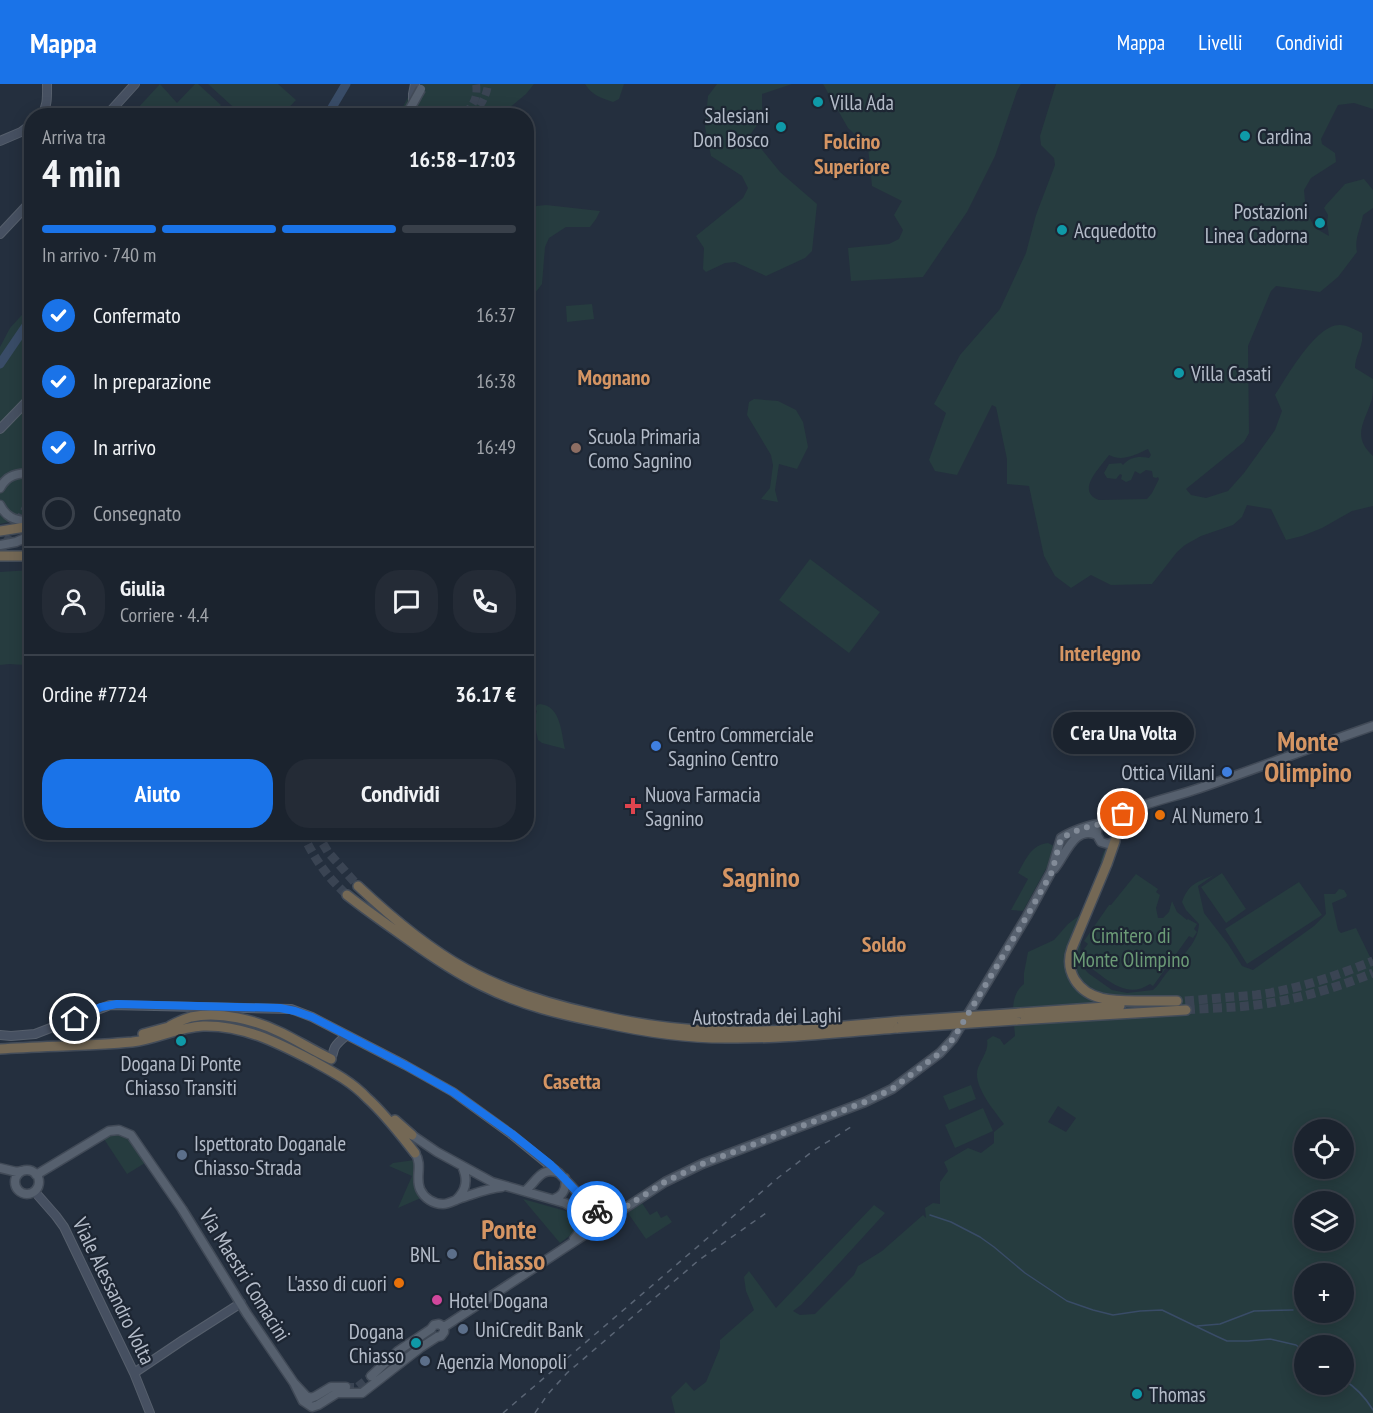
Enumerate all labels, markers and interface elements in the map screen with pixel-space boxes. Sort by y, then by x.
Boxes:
text: Mappa [30,24,97,61]
text: Mappa [1117,29,1165,56]
text: Livelli [1198,29,1243,56]
text: Condividi [1276,29,1343,56]
place label: Villa Ada [829,89,894,116]
marker: Villa Ada [811,95,825,109]
place label: Salesiani Don Bosco [693,102,769,153]
marker: Salesiani Don Bosco [774,120,788,134]
place label: Cardina [1257,123,1312,150]
text: Arriva tra [42,124,106,150]
district label: Folcino Superiore [814,127,890,180]
marker: Cardina [1238,129,1252,143]
text: 16:58–17:03 [409,145,516,173]
text: 4 min [42,147,121,198]
place label: Postazioni Linea Cadorna [1205,198,1308,249]
marker: Postazioni Linea Cadorna [1313,216,1327,230]
place label: Acquedotto [1074,217,1156,244]
marker: Acquedotto [1055,223,1069,237]
text: In arrivo · 740 m [42,242,156,268]
icon: check [42,299,75,332]
text: Confermato [93,301,181,329]
text: 16:37 [476,302,516,328]
place label: Villa Casati [1190,360,1272,387]
district label: Mognano [578,363,651,391]
icon: check [42,365,75,398]
marker: Villa Casati [1172,366,1186,380]
text: In preparazione [93,367,211,395]
text: 16:38 [476,368,516,394]
place label: Scuola Primaria Como Sagnino [588,423,700,474]
icon: check [42,431,75,464]
text: In arrivo [93,433,156,461]
text: 16:49 [476,434,516,460]
marker: Scuola Primaria Como Sagnino [569,441,583,455]
text: Consegnato [93,499,181,527]
button: person [42,570,105,633]
button: chat [375,570,438,633]
button: phone [453,570,516,633]
text: Giulia [120,574,165,602]
text: Corriere · 4.4 [120,602,209,628]
district label: Interlegno [1059,639,1141,667]
text: Ordine #7724 [42,680,147,708]
text: 36.17 € [455,680,516,708]
callout: C'era Una Volta [1052,712,1194,754]
text: C'era Una Volta [1070,720,1177,746]
place label: Centro Commerciale Sagnino Centro [668,721,814,772]
district label: Monte Olimpino [1264,724,1352,789]
marker: Centro Commerciale Sagnino Centro [649,739,663,753]
button: Aiuto [42,759,273,828]
button: Condividi [285,759,516,828]
place label: Ottica Villani [1121,759,1215,786]
marker: Ottica Villani [1220,765,1234,779]
place label: Nuova Farmacia Sagnino [645,781,761,832]
pin [1097,788,1148,839]
icon: bag [1106,797,1139,830]
marker: Nuova Farmacia Sagnino [626,799,640,813]
place label: Al Numero 1 [1172,802,1263,829]
marker: Al Numero 1 [1153,808,1167,822]
district label: Sagnino [722,860,800,894]
park label: Cimitero di Monte Olimpino [1072,922,1190,973]
district label: Soldo [862,930,906,958]
pin [49,993,100,1044]
street label: Autostrada dei Laghi [692,1001,842,1031]
icon: home [58,1002,91,1035]
marker: Dogana Di Ponte Chiasso Transiti [174,1034,188,1048]
place label: Dogana Di Ponte Chiasso Transiti [120,1050,242,1101]
district label: Casetta [543,1067,601,1095]
map controls [1294,1119,1354,1395]
button: locate [1294,1119,1354,1179]
place label: Ispettorato Doganale Chiasso-Strada [194,1130,346,1181]
marker: Ispettorato Doganale Chiasso-Strada [175,1148,189,1162]
courier [567,1181,627,1241]
button: layers [1294,1191,1354,1251]
icon: bike [581,1195,614,1228]
street label: Via Maestri Comacini [193,1203,297,1346]
street label: Viale Alessandro Volta [66,1212,161,1369]
district label: Ponte Chiasso [473,1212,545,1277]
place label: BNL [410,1241,440,1268]
marker: BNL [445,1247,459,1261]
button: + [1294,1263,1354,1323]
place label: L'asso di cuori [288,1270,387,1297]
marker: L'asso di cuori [392,1276,406,1290]
place label: Hotel Dogana [449,1287,548,1314]
marker: Hotel Dogana [430,1293,444,1307]
place label: UniCredit Bank [475,1316,583,1343]
place label: Dogana Chiasso [349,1318,404,1369]
marker: UniCredit Bank [456,1322,470,1336]
button: − [1294,1335,1354,1395]
marker: Dogana Chiasso [409,1336,423,1350]
place label: Agenzia Monopoli [437,1348,567,1375]
marker: Agenzia Monopoli [418,1354,432,1368]
place label: Thomas [1149,1381,1206,1408]
marker: Thomas [1130,1387,1144,1401]

